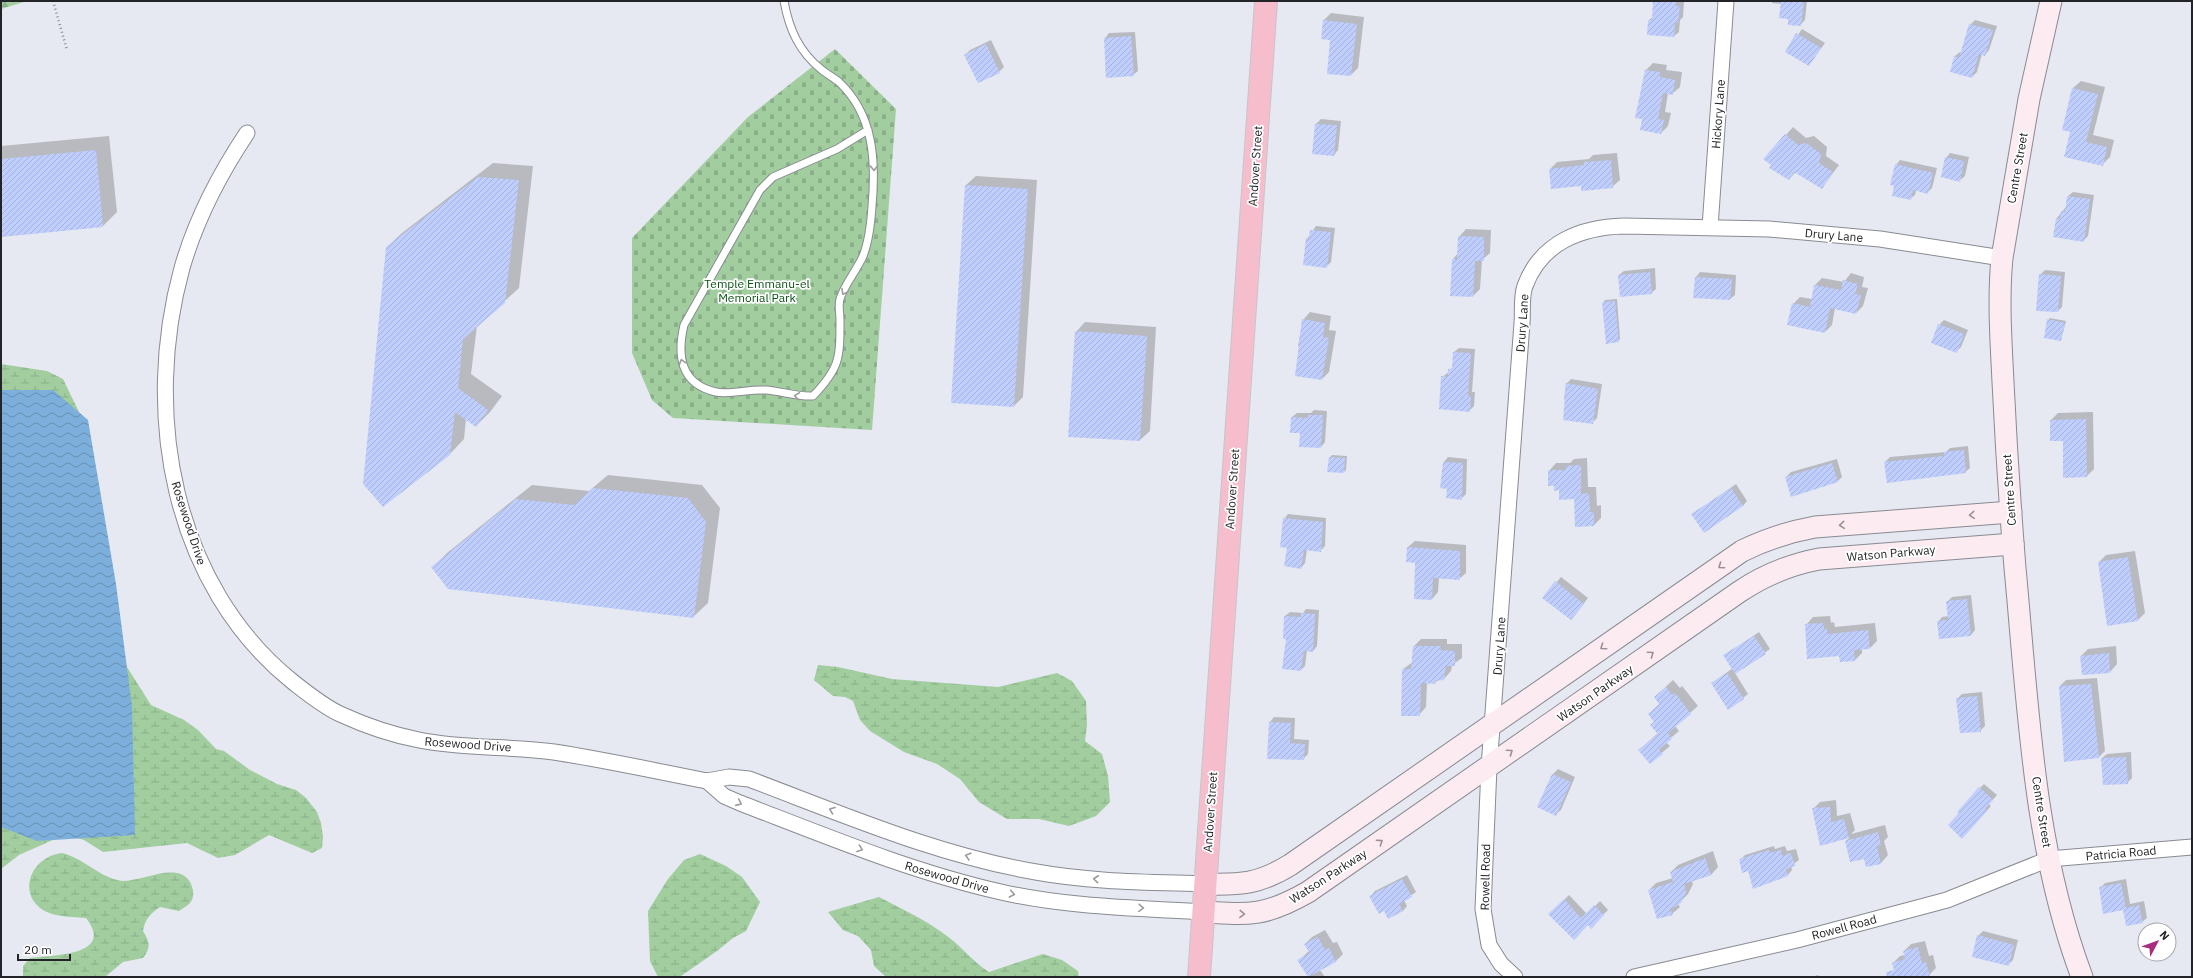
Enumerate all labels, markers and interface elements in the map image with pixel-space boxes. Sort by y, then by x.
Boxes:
street label: Hickory Lane [1708,78,1728,149]
street label: Andover Street [1245,125,1265,207]
street label: Centre Street [2003,131,2031,205]
one-way arrow [870,165,878,171]
street label: Drury Lane [1804,225,1864,245]
park label: Temple Emmanu-el Memorial Park [704,276,810,305]
one-way arrow [841,288,848,295]
street label: Drury Lane [1512,293,1532,353]
one-way arrow [678,358,687,365]
one-way arrow [793,392,800,401]
street label: Andover Street [1222,448,1242,530]
street label: Centre Street [1999,454,2019,526]
street label: Rosewood Drive [168,479,210,567]
one-way arrow [1969,510,1975,519]
one-way arrow [1839,520,1845,529]
street label: Watson Parkway [1846,542,1936,564]
one-way arrow [1718,561,1725,569]
street label: Drury Lane [1489,616,1509,676]
one-way arrow [1600,642,1607,649]
one-way arrow [1646,652,1653,659]
street label: Watson Parkway [1554,661,1636,725]
street label: Rosewood Drive [424,733,512,755]
one-way arrow [1505,750,1512,757]
street label: Andover Street [1200,771,1220,853]
street label: Centre Street [2029,775,2055,849]
one-way arrow [735,798,742,806]
one-way arrow [828,807,835,815]
one-way arrow [1375,840,1382,847]
street label: Patricia Road [2085,842,2157,864]
street label: Rowell Road [1477,843,1493,911]
one-way arrow [857,844,864,852]
street label: Watson Parkway [1287,845,1369,907]
one-way arrow [965,852,972,861]
street label: Rosewood Drive [903,858,991,896]
one-way arrow [1093,874,1099,883]
one-way arrow [1008,890,1015,898]
one-way arrow [1138,904,1144,912]
one-way arrow [1239,910,1245,918]
street label: Rowell Road [1810,911,1878,943]
north arrow [2137,922,2177,962]
text: N [2157,928,2172,943]
scale bar [18,936,70,962]
text: 20 m [24,942,52,957]

